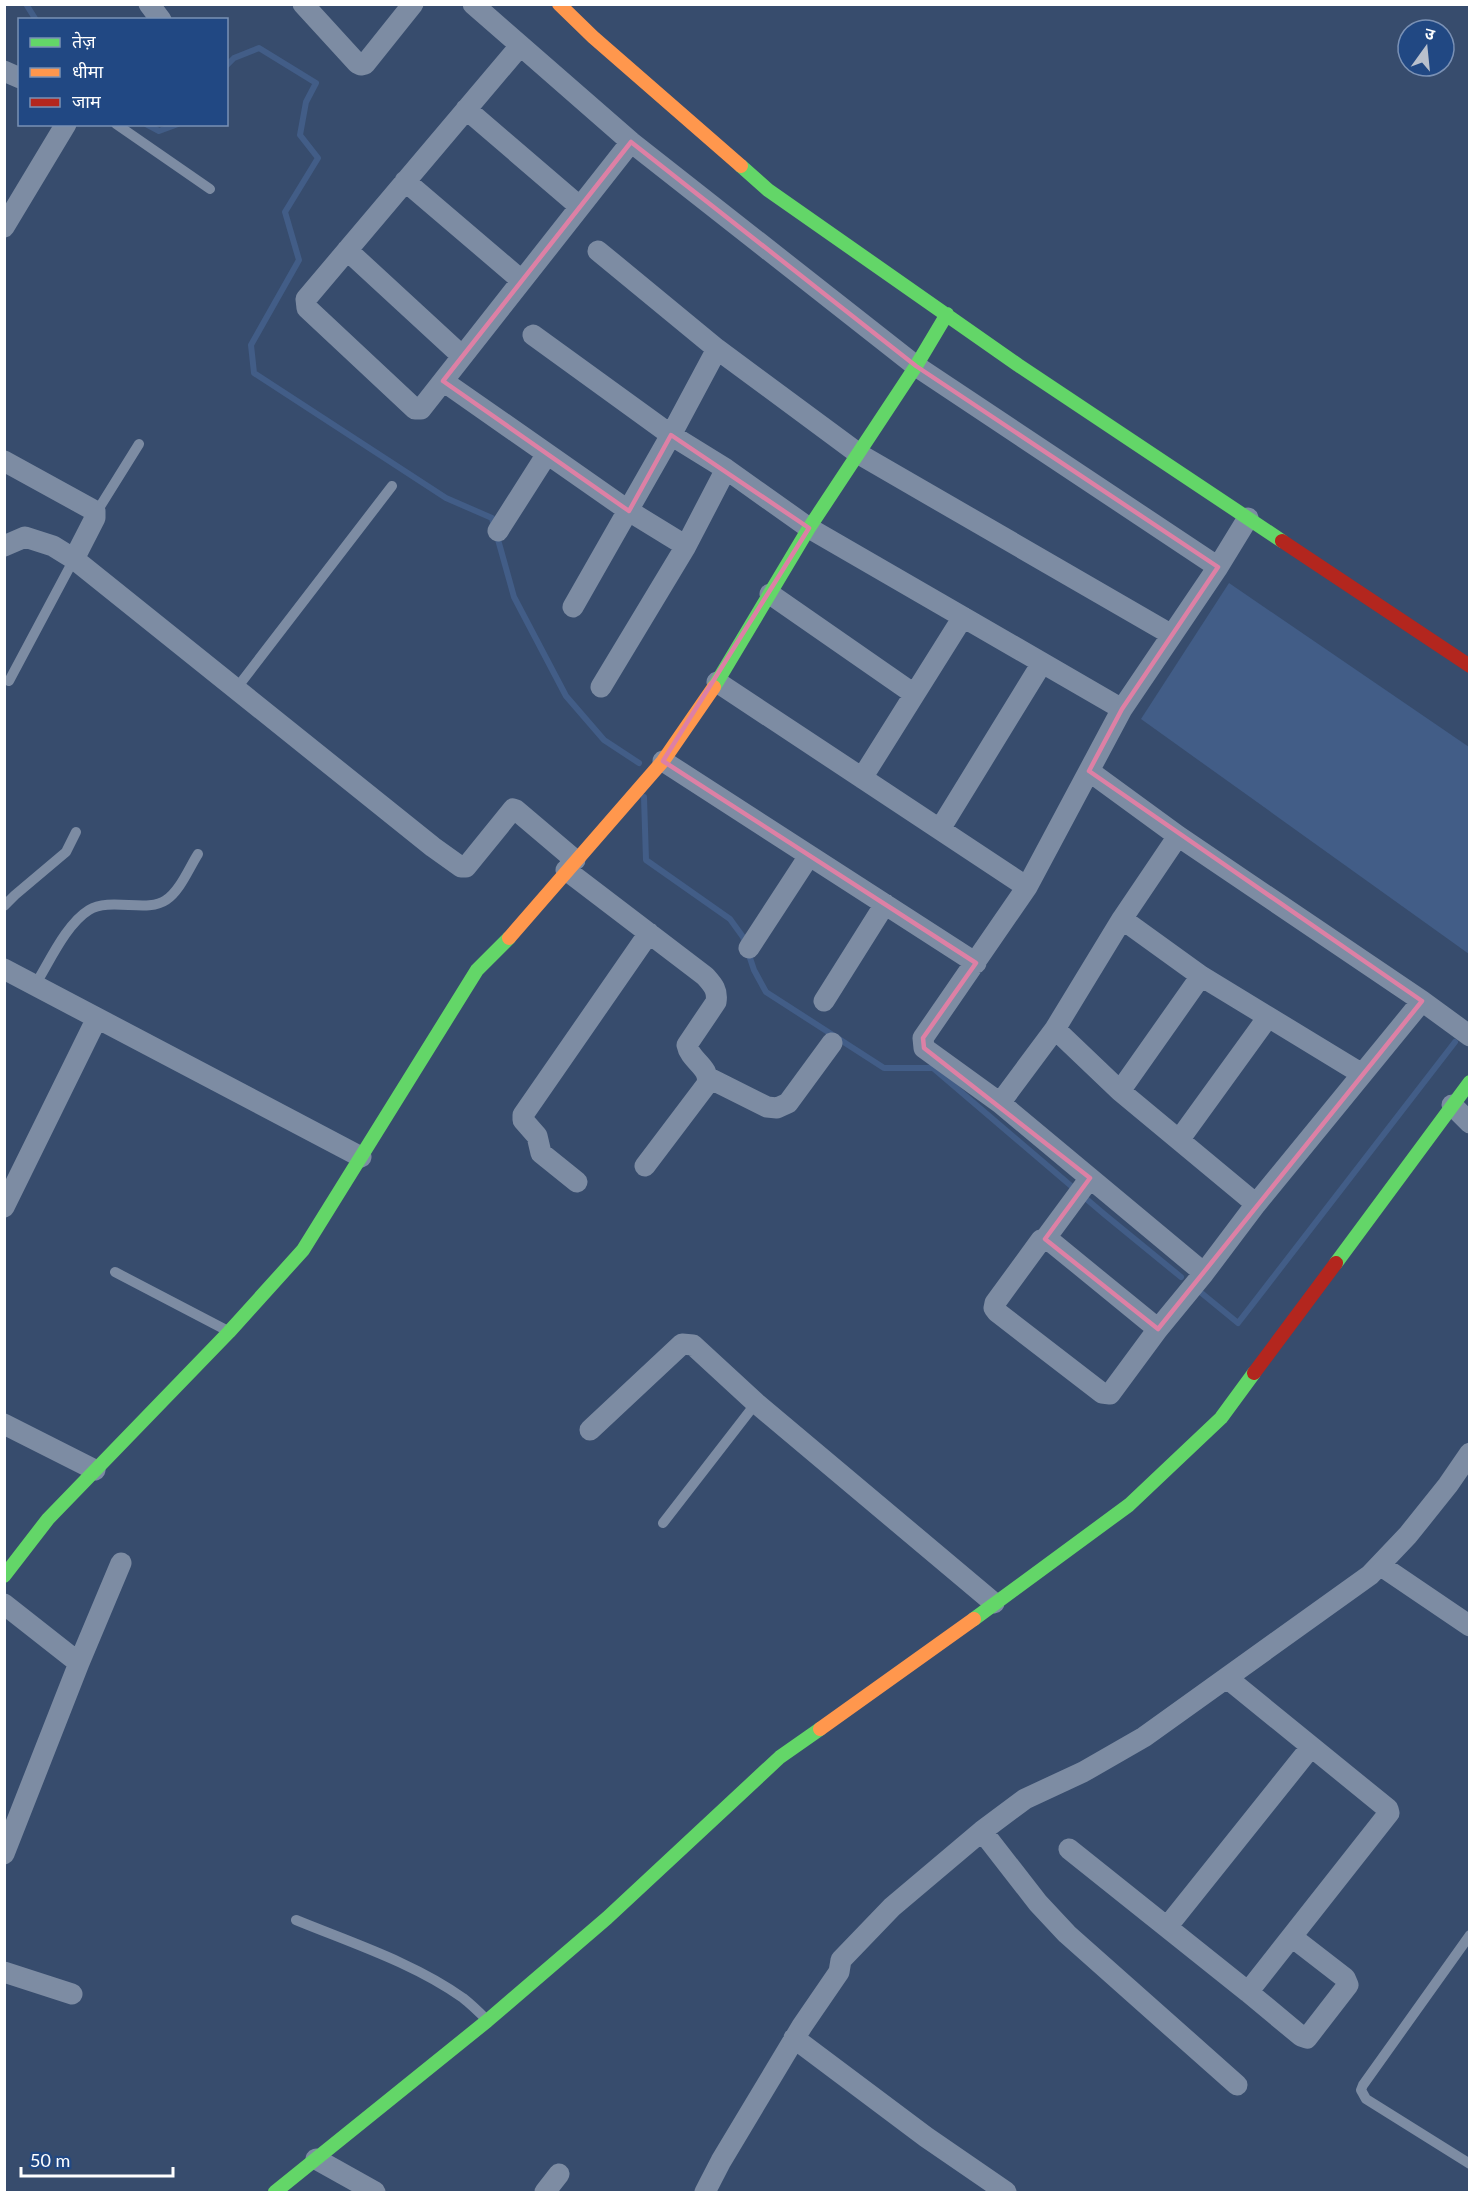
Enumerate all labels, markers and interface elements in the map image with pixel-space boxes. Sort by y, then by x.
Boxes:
legend [18,18,228,126]
north arrow [1396,18,1456,78]
text: उ [1423,23,1438,44]
text: तेज़ [72,30,96,52]
text: धीमा [72,60,103,82]
text: जाम [72,90,102,112]
scale bar [21,2140,172,2178]
text: 50 m [30,2149,70,2171]

